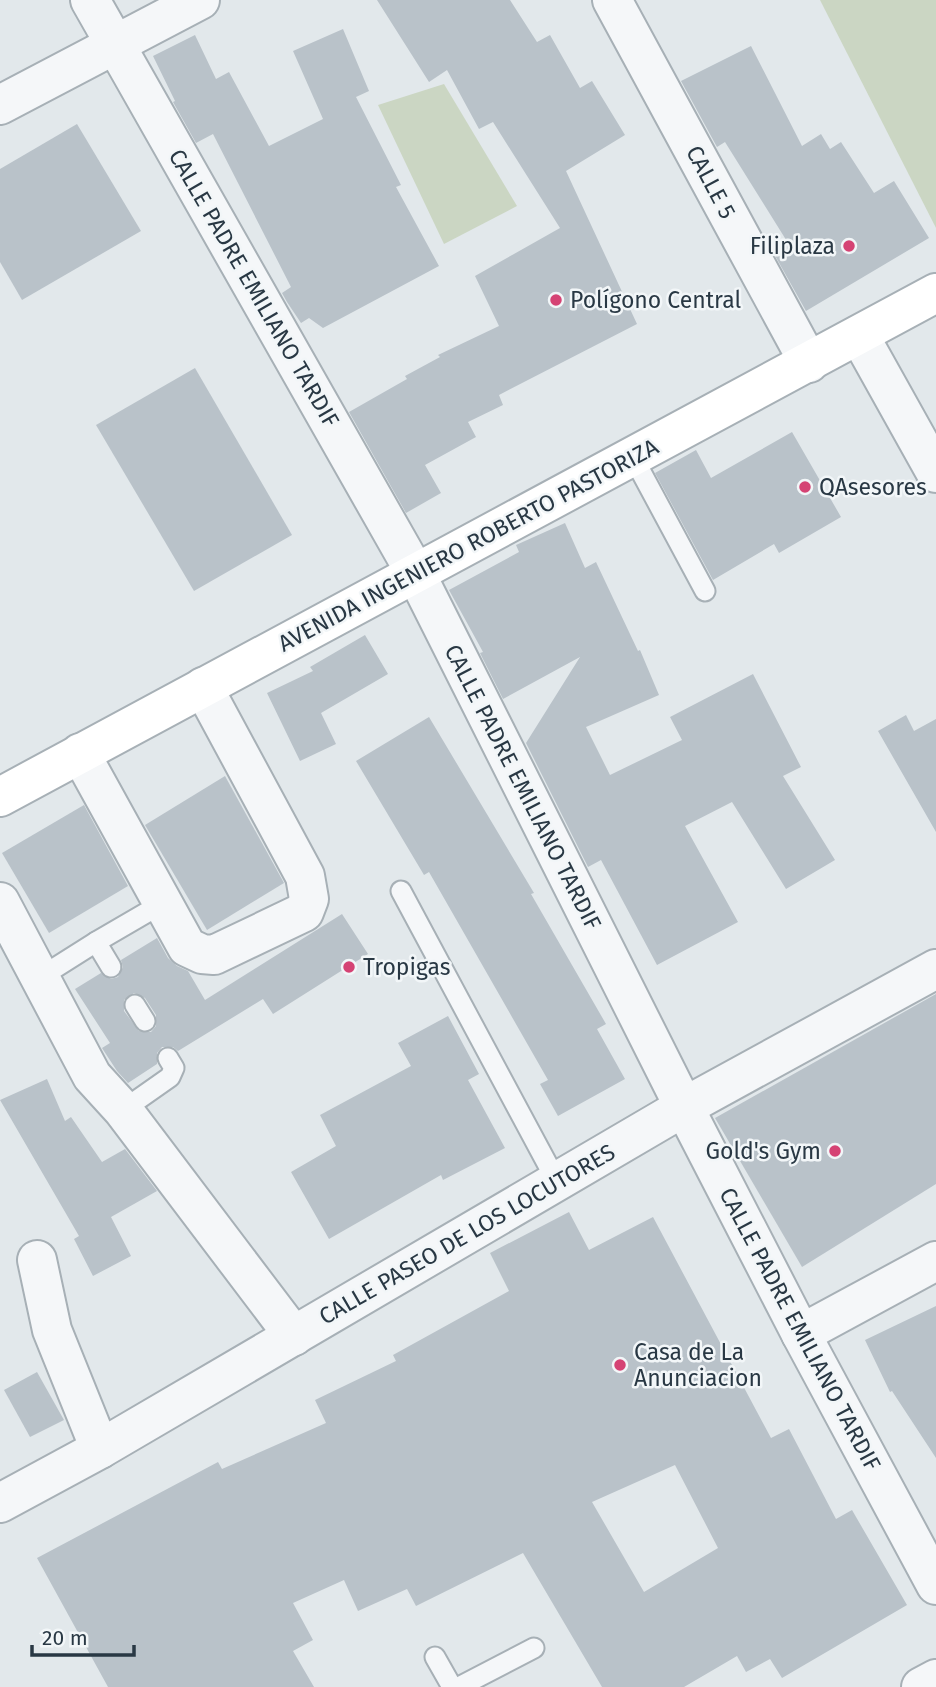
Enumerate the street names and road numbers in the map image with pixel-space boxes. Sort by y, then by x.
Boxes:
street label: CALLE 5 [680,141,742,223]
street label: CALLE PADRE EMILIANO TARDIF [163,144,345,432]
street label: AVENIDA INGENIERO ROBERTO PASTORIZA [273,432,664,658]
street label: CALLE PADRE EMILIANO TARDIF [439,640,607,934]
street label: CALLE PASEO DE LOS LOCUTORES [314,1138,620,1330]
street label: CALLE PADRE EMILIANO TARDIF [713,1183,887,1475]

